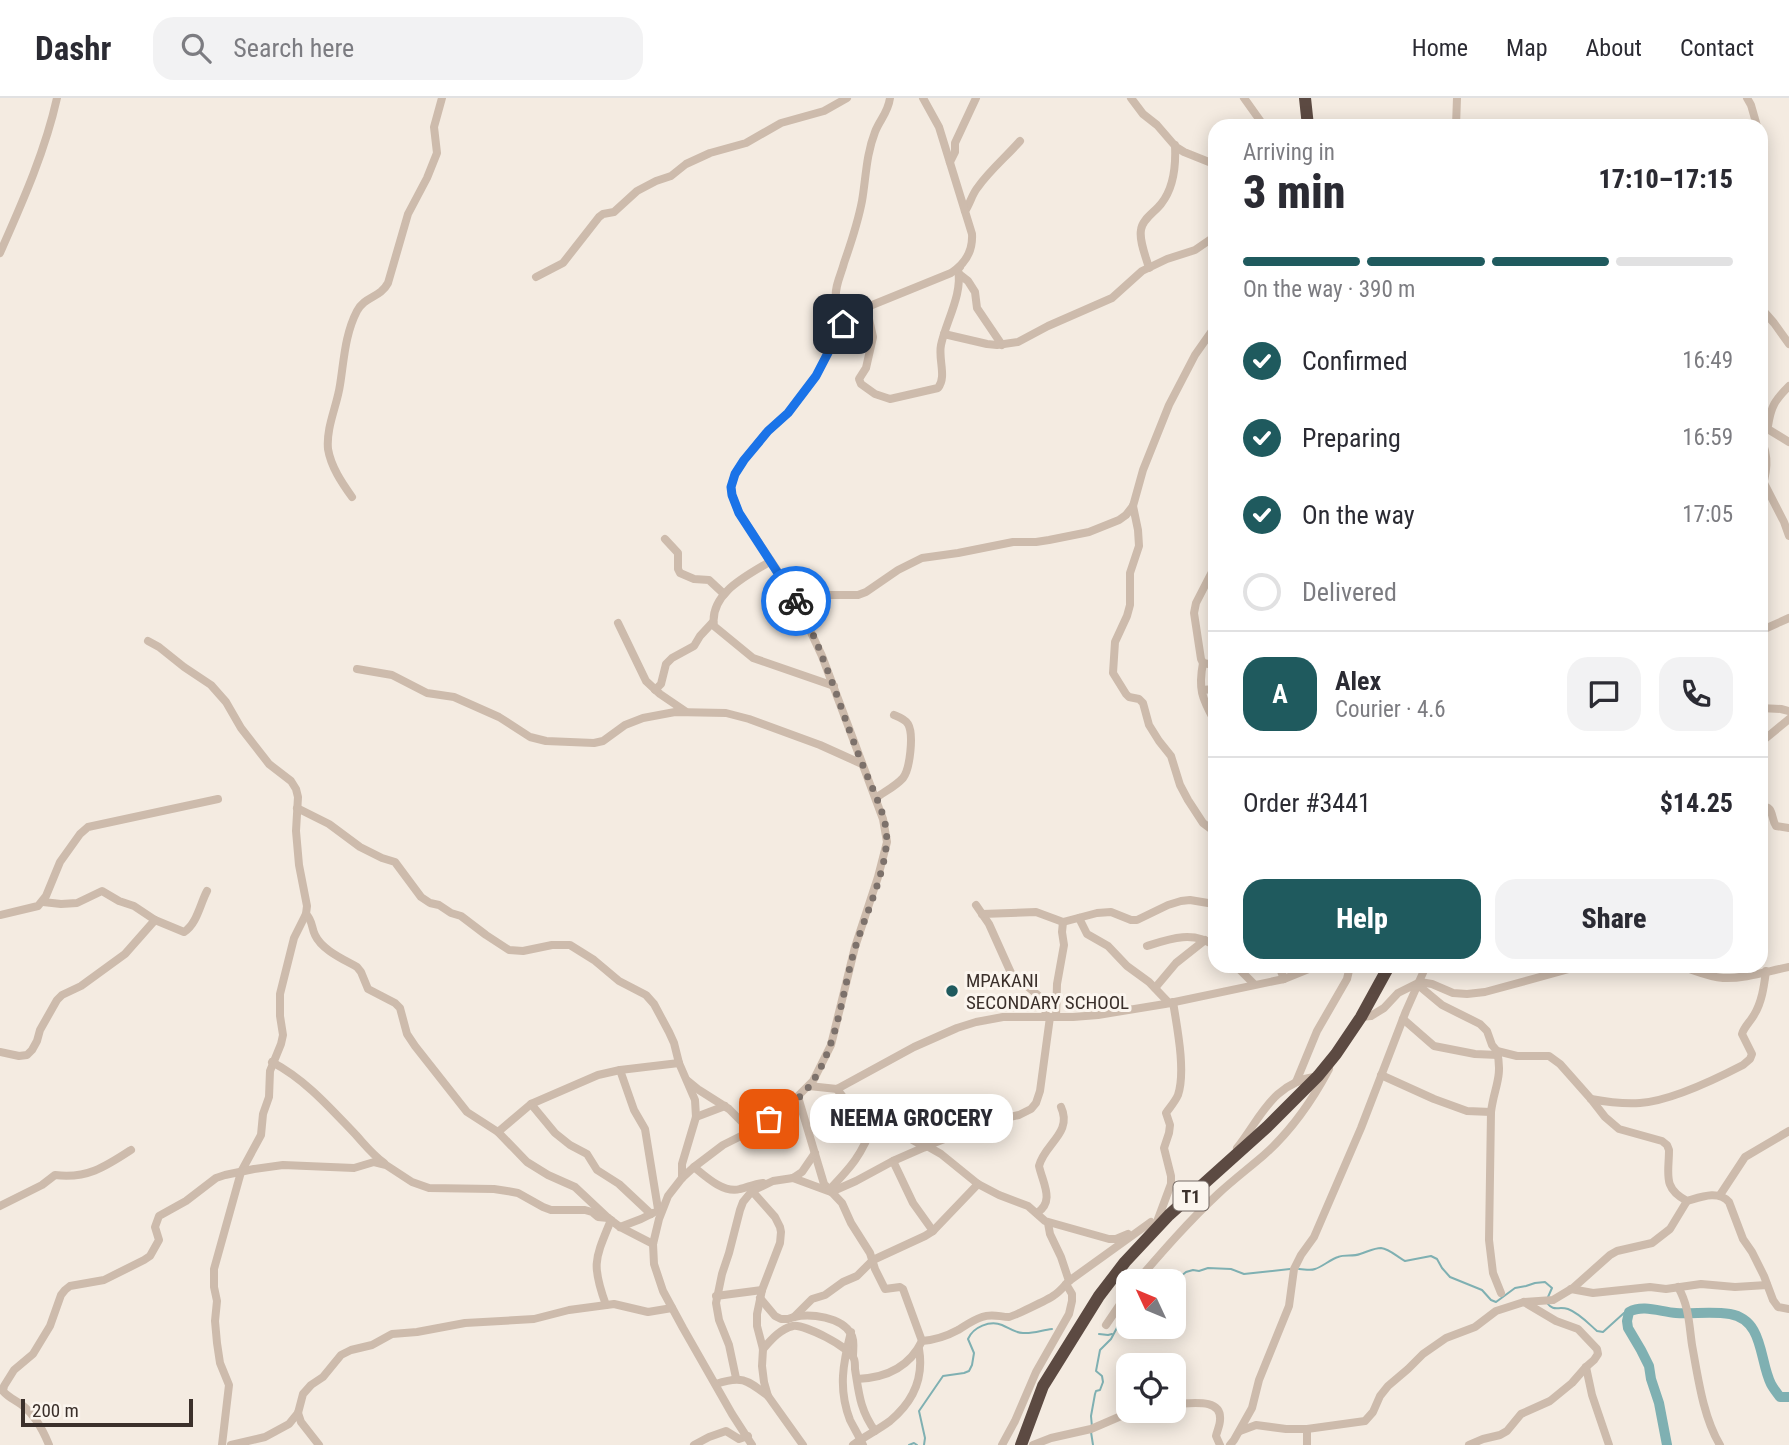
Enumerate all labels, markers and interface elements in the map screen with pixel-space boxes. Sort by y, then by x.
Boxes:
search box [153,17,643,80]
text: Dashr [35,29,111,68]
icon: search [177,29,215,67]
text: Search here [233,33,354,63]
text: Home [1412,34,1468,62]
text: Map [1506,34,1548,62]
text: About [1586,34,1642,62]
text: Contact [1680,34,1754,62]
text: Arriving in [1243,139,1335,166]
text: 17:10–17:15 [1599,164,1733,194]
text: 3 min [1243,165,1346,219]
text: On the way · 390 m [1243,276,1415,303]
pin [813,294,873,354]
icon: home [824,305,862,343]
icon: check [1243,342,1281,380]
text: Confirmed [1302,346,1408,376]
text: 16:49 [1682,347,1733,374]
icon: check [1243,419,1281,457]
text: Preparing [1302,423,1401,453]
text: 16:59 [1682,424,1733,451]
icon: check [1243,496,1281,534]
text: On the way [1302,500,1415,530]
text: 17:05 [1682,501,1733,528]
courier [761,566,831,636]
text: Delivered [1302,577,1397,607]
icon: bike [777,582,815,620]
button: chat [1567,657,1641,731]
button: phone [1659,657,1733,731]
text: Alex [1335,666,1381,696]
text: A [1272,679,1288,709]
text: Courier · 4.6 [1335,696,1446,723]
text: Order #3441 [1243,788,1371,818]
text: $14.25 [1660,788,1733,818]
button: Help [1243,879,1481,959]
button: Share [1495,879,1733,959]
place label: MPAKANI SECONDARY SCHOOL [966,969,1129,1014]
marker: MPAKANI SECONDARY SCHOOL [944,983,960,999]
pin [739,1089,799,1149]
callout: NEEMA GROCERY [811,1094,1014,1144]
icon: bag [750,1100,788,1138]
text: NEEMA GROCERY [830,1105,993,1132]
road number: T1 [1174,1182,1208,1210]
north arrow [1116,1269,1186,1339]
map controls [1116,1269,1186,1423]
button: locate [1116,1353,1186,1423]
scale bar [21,1396,192,1428]
text: 200 m [32,1399,79,1422]

